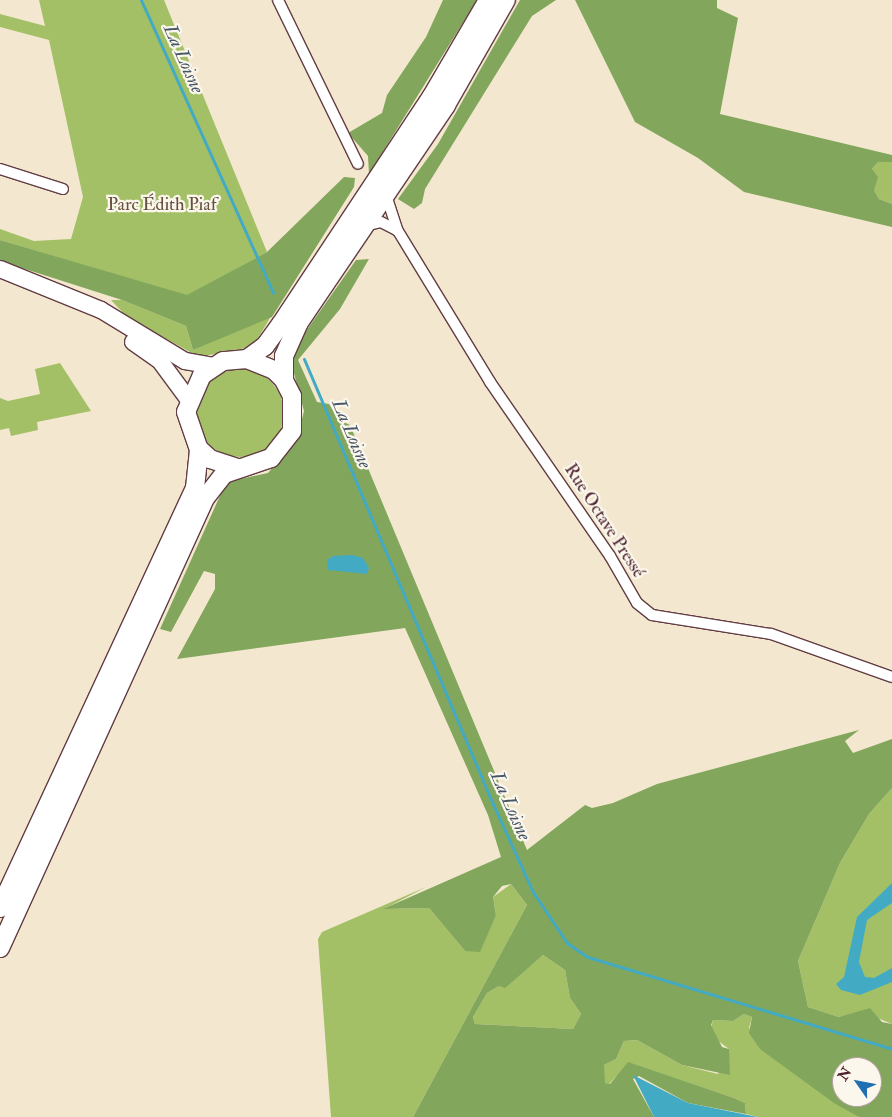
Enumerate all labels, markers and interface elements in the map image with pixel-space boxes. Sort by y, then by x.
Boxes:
water label: La Loisne [158,21,208,97]
park label: Parc Édith Piaf [107,194,217,216]
water label: La Loisne [326,396,376,472]
street label: Rue Octave Pressé [559,460,649,582]
water label: La Loisne [485,768,535,844]
north arrow [832,1057,882,1107]
text: N [834,1064,855,1084]

